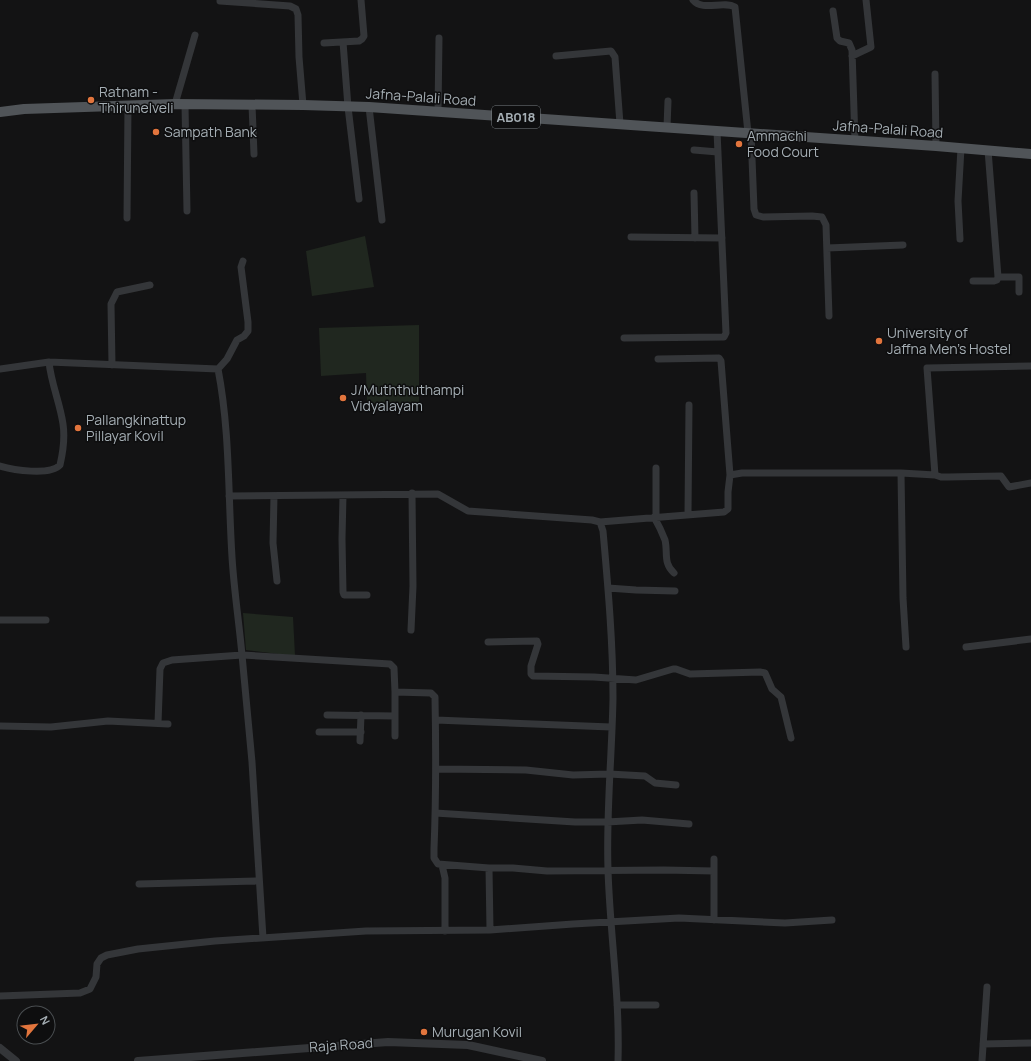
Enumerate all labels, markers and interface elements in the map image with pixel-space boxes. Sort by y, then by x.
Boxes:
place label: Ratnam - Thirunelveli [99,82,174,117]
street label: Jafna-Palali Road [365,83,477,110]
marker: Ratnam - Thirunelveli [86,95,96,105]
road number: AB018 [492,106,540,128]
street label: Jafna-Palali Road [832,115,944,142]
place label: Sampath Bank [164,122,258,141]
place label: Ammachi Food Court [747,126,819,161]
marker: Sampath Bank [151,127,161,137]
marker: Ammachi Food Court [734,139,744,149]
place label: University of Jaffna Men's Hostel [887,323,1011,358]
marker: University of Jaffna Men's Hostel [874,336,884,346]
place label: J/Muththuthampi Vidyalayam [351,380,464,415]
marker: J/Muththuthampi Vidyalayam [338,393,348,403]
place label: Pallangkinattup Pillayar Kovil [86,410,186,445]
marker: Pallangkinattup Pillayar Kovil [73,423,83,433]
north arrow [16,1005,56,1045]
text: N [37,1013,54,1027]
place label: Murugan Kovil [432,1022,522,1041]
marker: Murugan Kovil [419,1027,429,1037]
street label: Raja Road [308,1033,373,1056]

